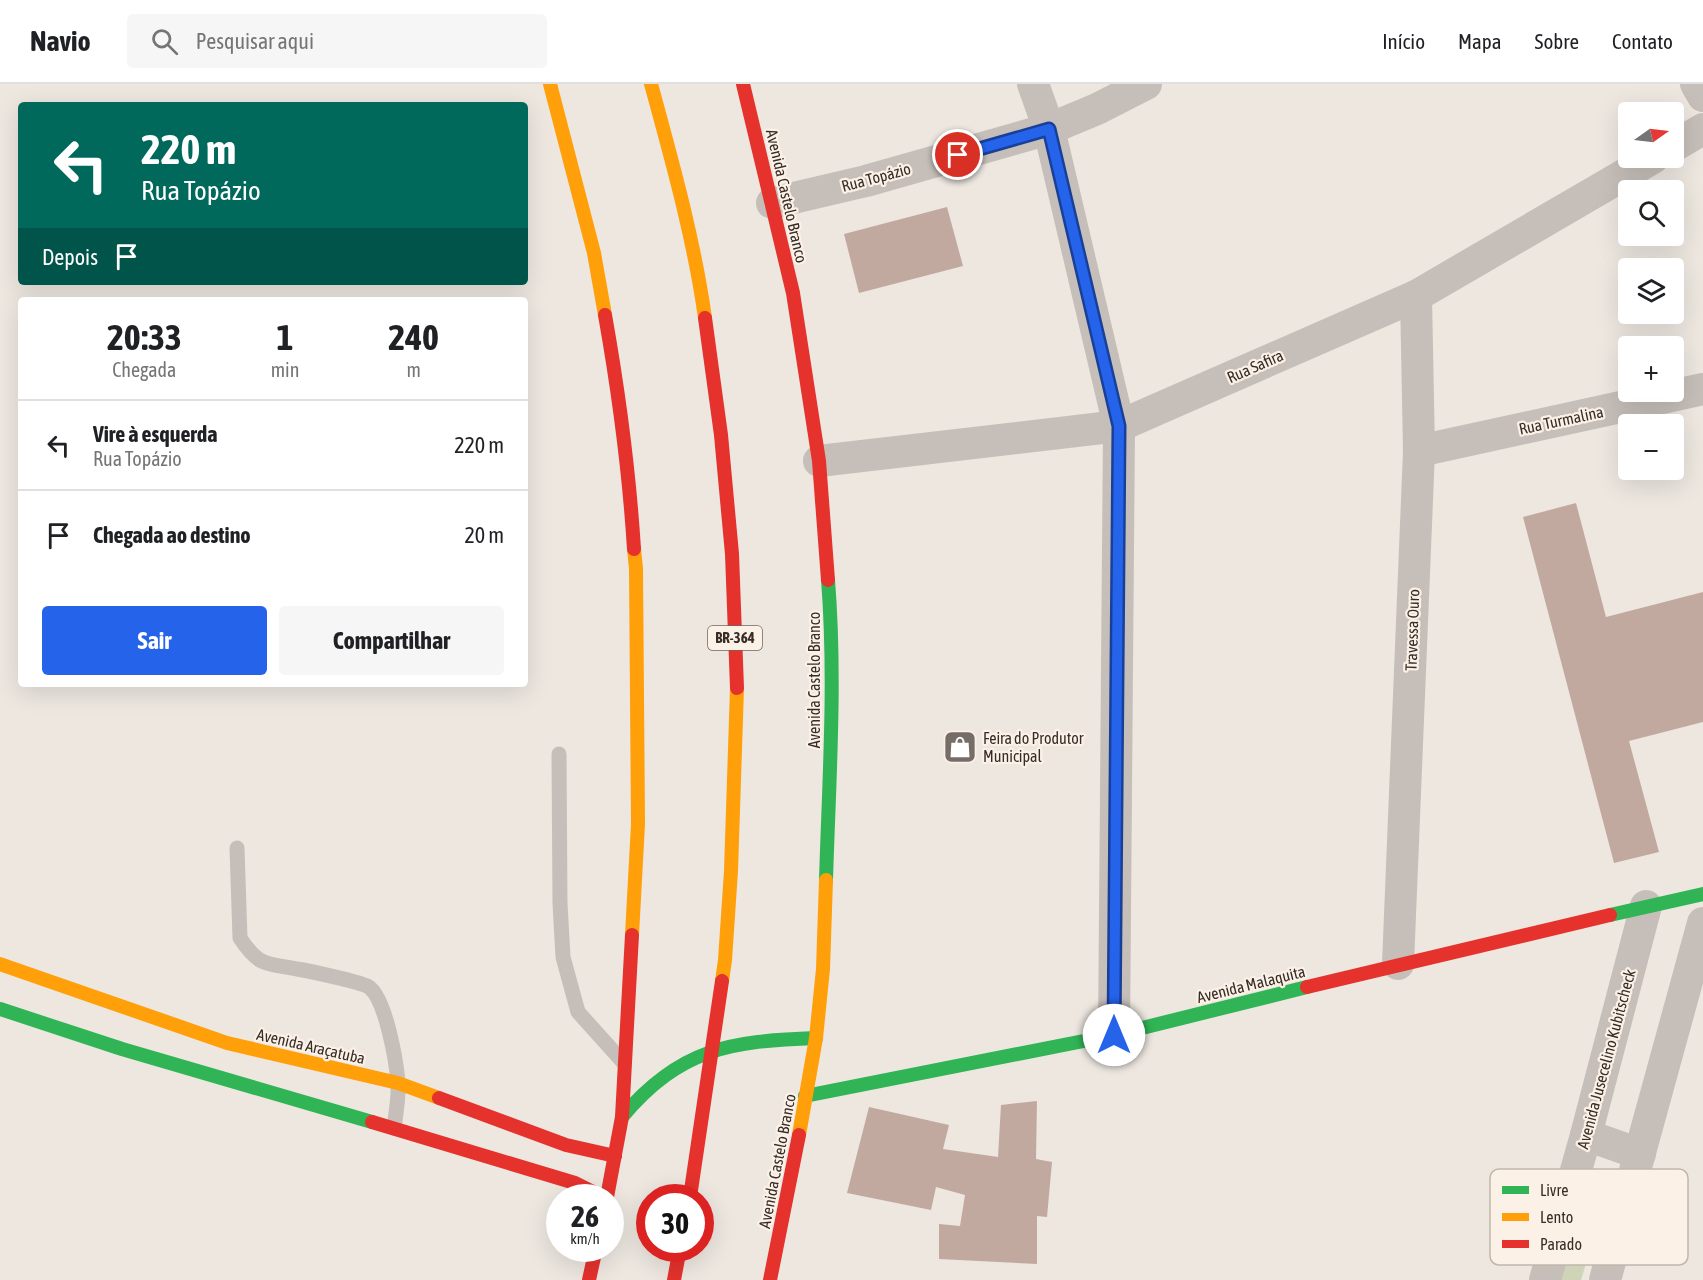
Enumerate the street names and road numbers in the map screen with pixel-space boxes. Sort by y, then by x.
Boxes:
street label: Avenida Castelo Branco [763,127,811,265]
street label: Rua Topázio [839,159,913,196]
street label: Rua Safira [1224,346,1286,386]
street label: Rua Turmalina [1517,402,1605,438]
street label: Travessa Ouro [1402,589,1422,671]
street label: Avenida Castelo Branco [805,612,823,748]
road number: BR-364 [708,626,762,650]
street label: Avenida Malaquita [1195,962,1307,1007]
street label: Avenida Jusecelino Kubitscheck [1573,967,1639,1151]
street label: Avenida Araçatuba [255,1025,367,1068]
street label: Avenida Castelo Branco [755,1092,799,1230]

